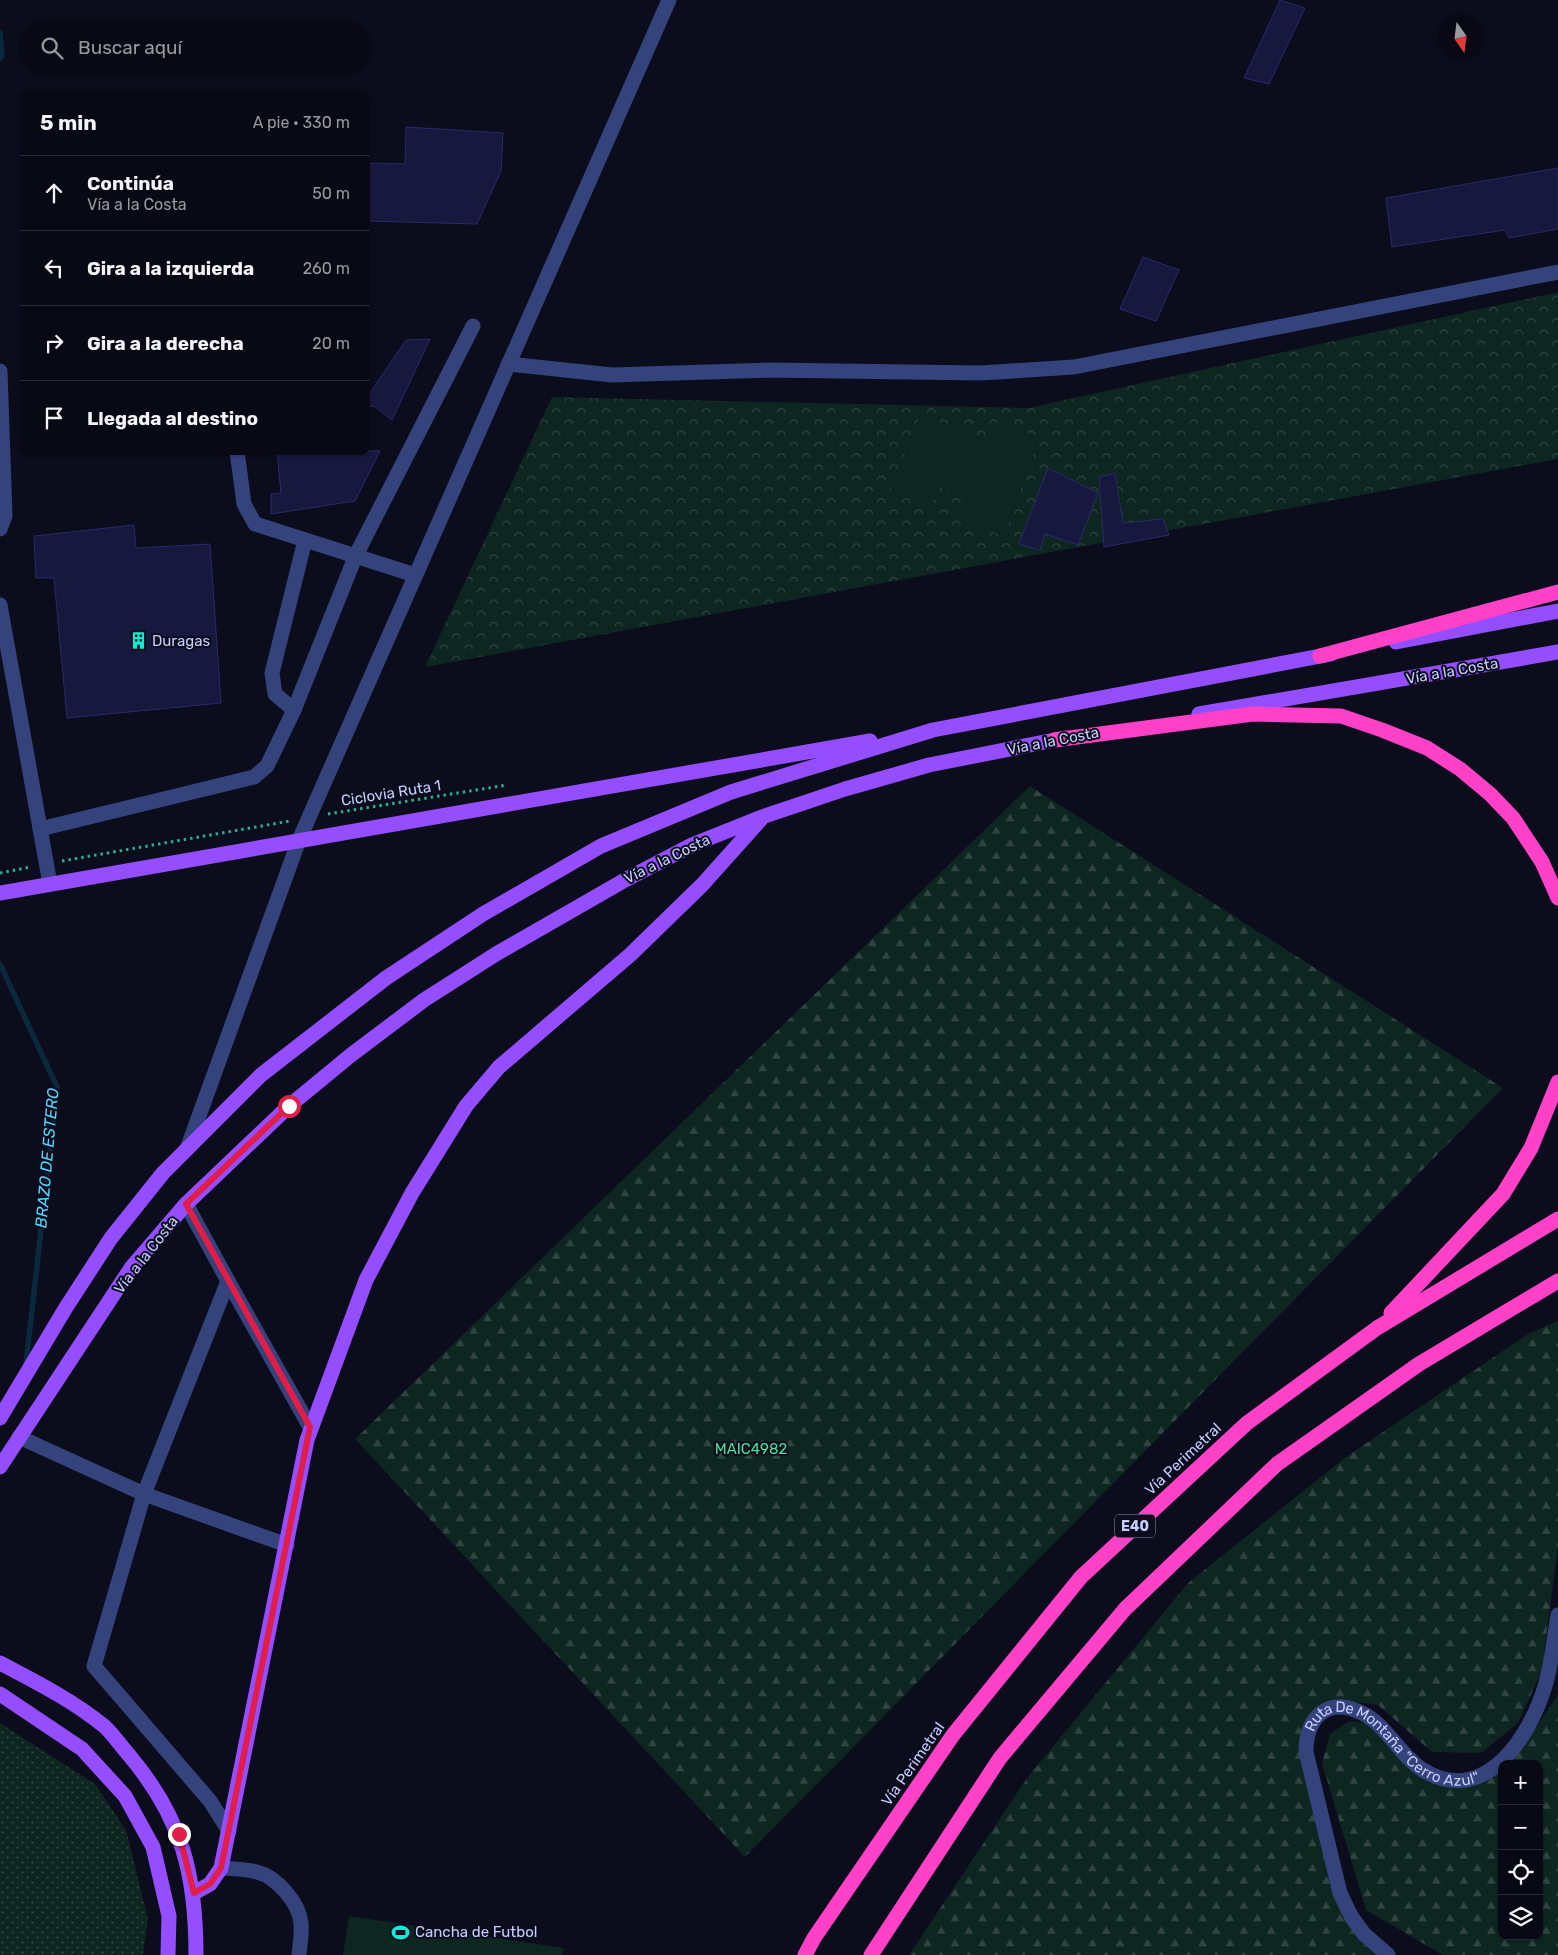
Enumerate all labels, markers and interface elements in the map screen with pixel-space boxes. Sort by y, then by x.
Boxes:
north arrow [1438,15,1483,60]
search box [20,20,370,75]
icon: search [38,34,66,62]
text: Buscar aquí [78,36,182,59]
text: 5 min [40,110,97,135]
text: A pie · 330 m [253,113,350,132]
text: Continúa [87,172,174,195]
icon: ahead [40,179,68,207]
text: 50 m [312,184,350,203]
text: Vía a la Costa [87,195,187,214]
icon: left [40,254,68,282]
text: Gira a la izquierda [87,257,254,280]
text: 260 m [303,259,350,278]
icon: right [40,329,68,357]
text: Gira a la derecha [87,332,244,355]
text: 20 m [312,334,350,353]
icon: arrive [40,404,68,432]
text: Llegada al destino [87,407,258,430]
building icon: Duragas [128,631,148,651]
place label: Duragas [152,632,210,650]
street label: Vía a la Costa [1404,654,1500,688]
street label: Vía a la Costa [1005,723,1101,759]
street label: Ciclovia Ruta 1 [340,776,442,810]
street label: Vía a la Costa [621,830,713,888]
water label: BRAZO DE ESTERO [31,1087,63,1229]
route start [278,1095,301,1118]
street label: Vía a la Costa [110,1213,182,1297]
street label: Vía Perimetral [1141,1419,1225,1499]
park label: MAIC4982 [715,1440,787,1458]
road number: E40 [1115,1514,1155,1538]
street label: Ruta De Montaña "Cerro Azul" [1301,1698,1482,1790]
street label: Vía Perimetral [878,1719,948,1809]
map controls [1498,1760,1543,1940]
button: + [1498,1760,1543,1805]
button: − [1498,1805,1543,1850]
route end [168,1823,191,1846]
button: locate [1498,1850,1543,1895]
button: layers [1498,1895,1543,1940]
sports icon: Cancha de Futbol [391,1922,411,1942]
place label: Cancha de Futbol [415,1923,537,1941]

